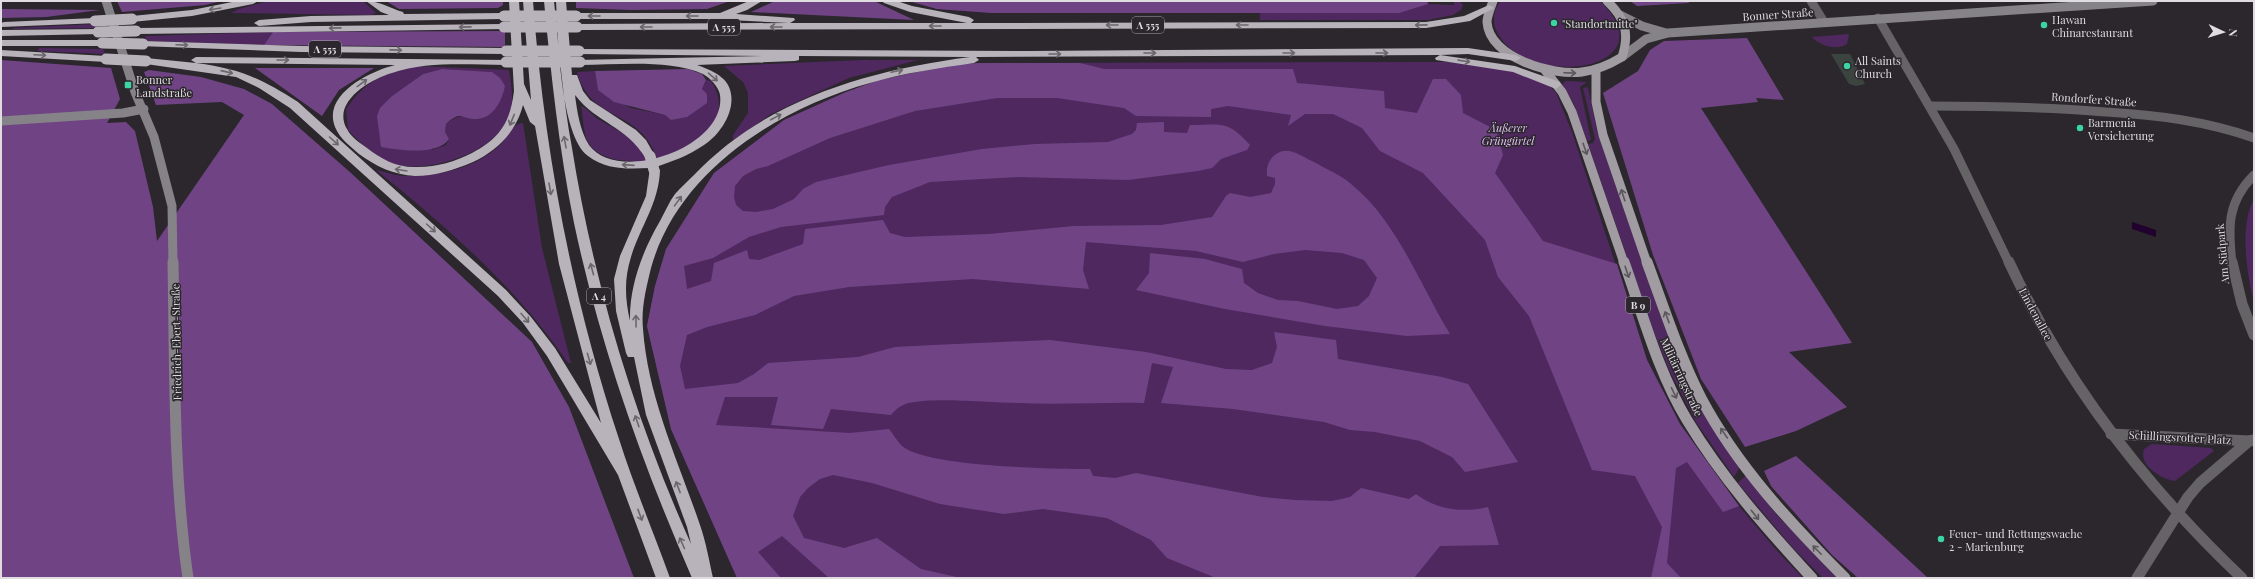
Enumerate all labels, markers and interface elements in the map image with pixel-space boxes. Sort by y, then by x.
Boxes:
street label: Bonner Straße [1742,4,1814,24]
one-way arrow [208,5,221,13]
one-way arrow [588,12,601,20]
one-way arrow [686,12,699,20]
place label: Hawan Chinarestaurant [2052,12,2133,40]
north arrow [2203,12,2243,52]
place label: "Standortmitte" [1562,16,1637,31]
road number: A 555 [1132,17,1164,33]
marker: "Standortmitte" [1549,18,1559,28]
road number: A 555 [708,19,740,35]
marker: Hawan Chinarestaurant [2039,20,2049,30]
one-way arrow [1106,21,1119,29]
one-way arrow [1236,21,1249,29]
one-way arrow [1415,21,1428,29]
one-way arrow [929,22,942,30]
one-way arrow [459,23,472,31]
one-way arrow [640,23,653,31]
one-way arrow [770,23,783,31]
one-way arrow [329,24,342,32]
text: N [2226,28,2241,37]
road number: A 555 [309,41,341,57]
one-way arrow [175,42,188,49]
one-way arrow [389,46,402,54]
one-way arrow [1143,49,1156,57]
one-way arrow [1282,49,1295,57]
one-way arrow [1375,49,1388,57]
one-way arrow [1048,50,1061,58]
one-way arrow [33,51,46,59]
place label: All Saints Church [1854,53,1901,81]
one-way arrow [276,56,289,64]
one-way arrow [1457,57,1470,65]
marker: All Saints Church [1842,61,1852,71]
one-way arrow [890,67,903,75]
one-way arrow [220,68,233,76]
one-way arrow [1563,70,1576,77]
place label: Bonner Landstraße [136,72,193,100]
one-way arrow [708,72,718,81]
one-way arrow [357,79,368,87]
marker: Bonner Landstraße [123,80,133,90]
street label: Rondorfer Straße [2051,89,2138,109]
one-way arrow [770,112,782,120]
one-way arrow [508,113,516,125]
place label: Barmenia Versicherung [2087,115,2154,143]
park label: Äußerer Grüngürtel [1482,120,1535,148]
marker: Barmenia Versicherung [2075,123,2085,133]
one-way arrow [329,136,339,145]
one-way arrow [561,136,569,149]
one-way arrow [1581,143,1589,155]
one-way arrow [622,161,635,168]
one-way arrow [395,166,408,174]
one-way arrow [546,182,554,195]
one-way arrow [1619,189,1627,201]
one-way arrow [674,196,682,207]
one-way arrow [426,223,436,232]
street label: Am Südpark [2212,223,2232,286]
one-way arrow [588,263,595,276]
one-way arrow [1623,266,1631,278]
street label: Friedrich-Ebert-Straße [167,283,185,400]
street label: Lindenallee [2016,285,2056,343]
road number: A 4 [587,288,611,304]
road number: B 9 [1626,297,1650,313]
one-way arrow [1663,311,1671,323]
one-way arrow [520,313,529,323]
one-way arrow [632,315,640,328]
street label: Militärringstraße [1657,335,1707,419]
one-way arrow [586,352,593,365]
one-way arrow [1671,387,1678,399]
one-way arrow [632,415,640,427]
street label: Schillingsrotter Platz [2128,427,2232,447]
one-way arrow [1720,428,1728,439]
one-way arrow [674,482,682,494]
one-way arrow [637,508,644,521]
one-way arrow [1750,509,1759,520]
place label: Feuer- und Rettungswache 2 - Marienburg [1949,526,2083,554]
marker: Feuer- und Rettungswache 2 - Marienburg [1936,534,1946,544]
one-way arrow [678,537,685,549]
one-way arrow [1812,546,1822,555]

